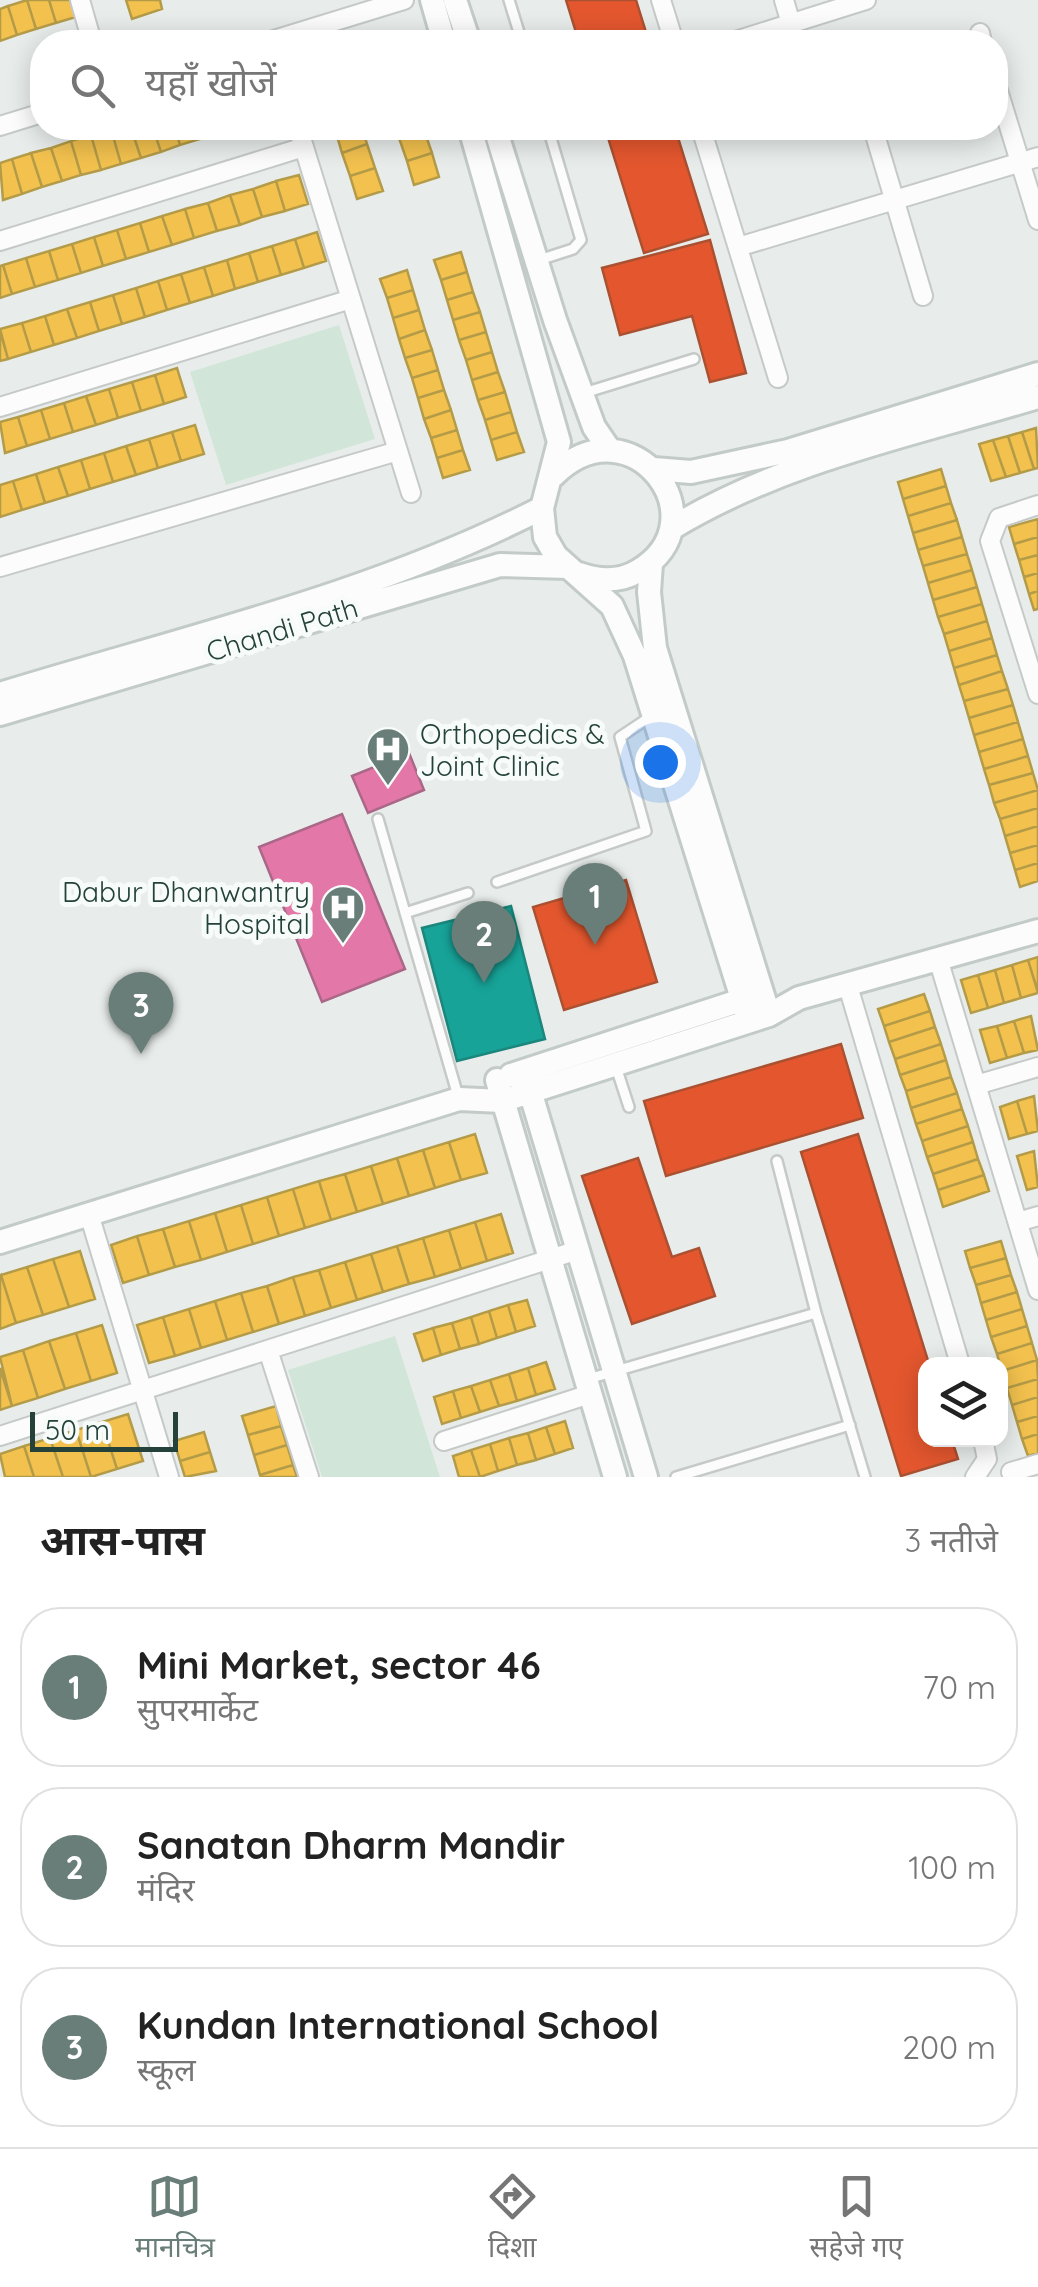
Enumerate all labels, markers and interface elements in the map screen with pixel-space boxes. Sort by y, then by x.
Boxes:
search box [30,30,1008,140]
icon: search [65,58,120,113]
text: यहाँ खोजें [145,58,277,106]
street label: Chandi Path [202,589,362,669]
place label: Orthopedics & Joint Clinic [420,716,605,783]
hospital icon: Orthopedics & Joint Clinic [365,726,411,787]
your location [635,737,686,788]
pin: 1 [562,862,628,945]
place label: Dabur Dhanwantry Hospital [62,874,310,941]
hospital icon: Dabur Dhanwantry Hospital [320,884,366,945]
pin: 2 [452,900,516,983]
pin: 3 [108,972,174,1054]
map controls [918,1357,1008,1447]
button: layers [918,1357,1008,1447]
scale bar [30,1407,178,1452]
text: 50 m [45,1412,110,1447]
text: आस-पास [40,1513,205,1566]
text: 3 नतीजे [904,1520,998,1560]
text: Mini Market, sector 46 [137,1641,541,1689]
text: 1 [68,1667,81,1707]
text: 70 m [923,1667,996,1707]
text: सुपरमार्केट [137,1689,258,1729]
text: Sanatan Dharm Mandir [137,1821,565,1869]
text: 2 [65,1847,84,1887]
text: 100 m [908,1847,996,1887]
text: मंदिर [137,1869,195,1909]
text: Kundan International School [137,2001,659,2049]
text: 3 [66,2027,83,2067]
text: 200 m [902,2027,996,2067]
text: स्कूल [137,2049,196,2089]
tab: मानचित्र [135,2169,215,2268]
tab: दिशा [485,2169,540,2268]
tab: सहेजे गए [810,2169,903,2268]

